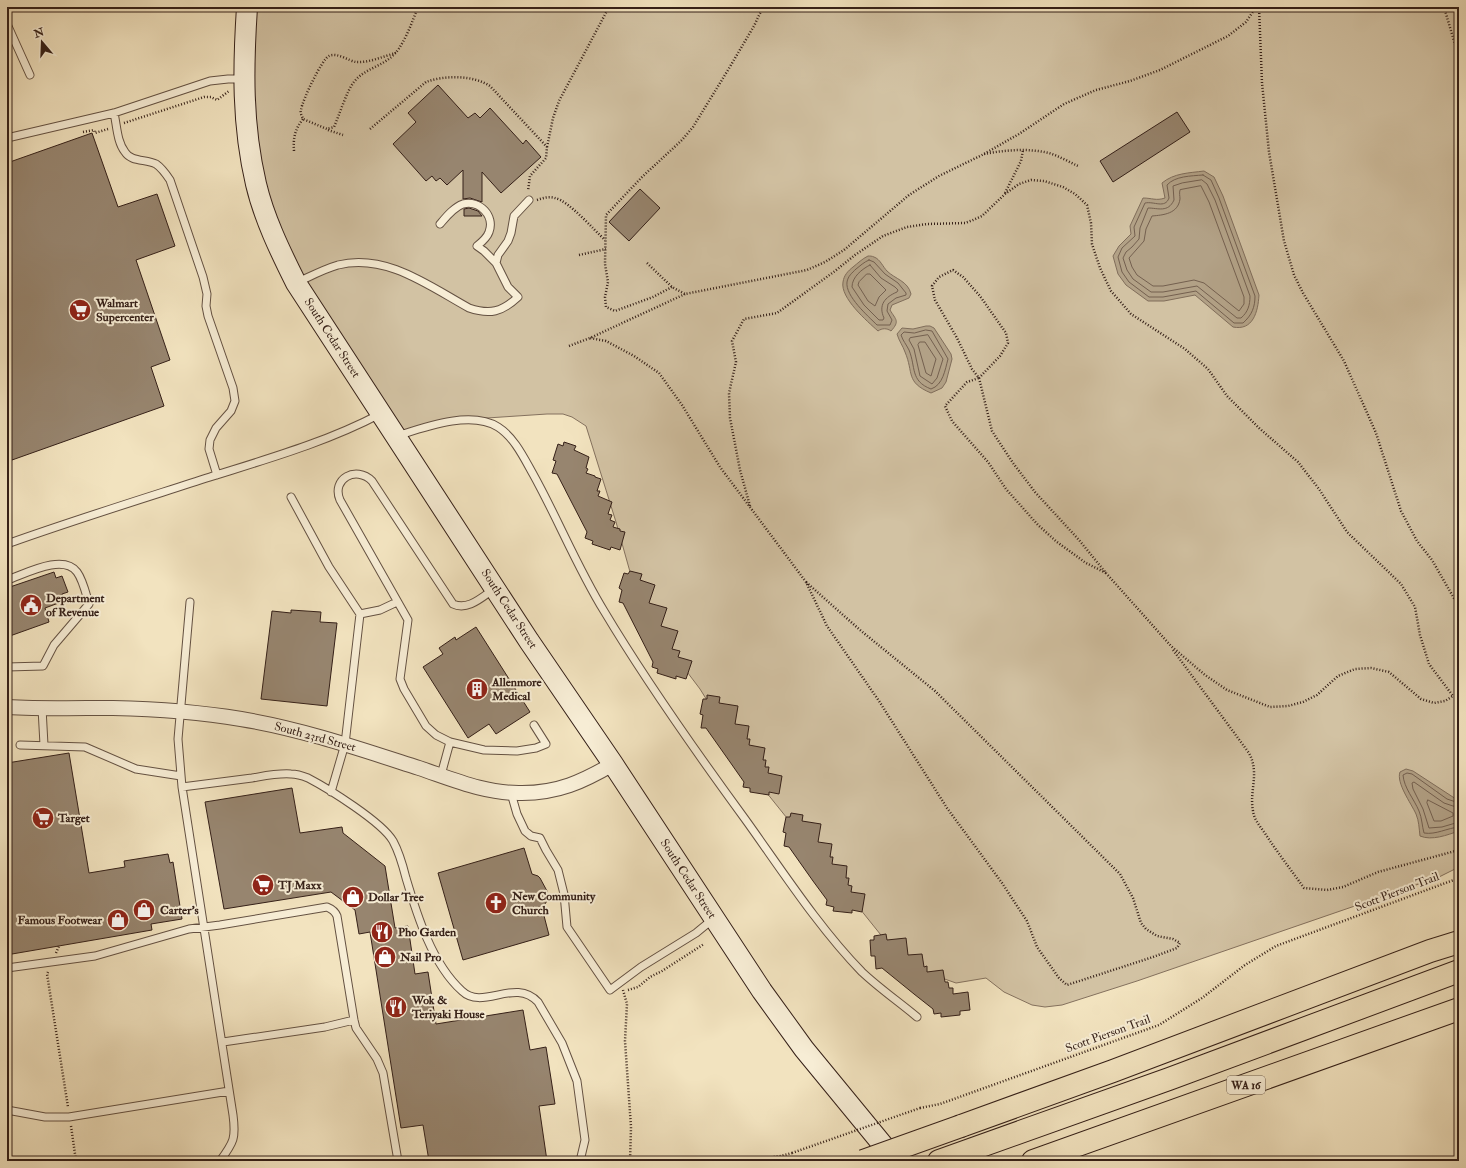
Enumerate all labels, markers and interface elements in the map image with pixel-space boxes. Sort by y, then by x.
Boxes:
north arrow [22,22,62,62]
text: N [31,25,47,41]
street label: South Cedar Street [301,295,363,381]
place label: Walmart Supercenter [95,296,154,325]
supermarket icon: Walmart Supercenter [67,297,93,323]
street label: South Cedar Street [478,566,540,652]
place label: Department of Revenue [46,591,105,620]
public building icon: Department of Revenue [18,592,44,618]
place label: Allenmore Medical [491,675,542,704]
building icon: Allenmore Medical [464,676,490,702]
street label: South 23rd Street [273,719,358,755]
supermarket icon: Target [30,805,56,831]
place label: Target [57,811,90,826]
street label: South Cedar Street [657,836,719,922]
street label: Scott Pierson Trail [1353,869,1441,915]
supermarket icon: TJ Maxx [250,872,276,898]
place label: TJ Maxx [277,878,322,893]
shop icon: Dollar Tree [340,884,366,910]
place label: New Community Church [511,889,596,918]
place label: Dollar Tree [368,890,425,905]
church icon: New Community Church [483,890,509,916]
shop icon: Carter's [131,897,157,923]
place label: Carter's [160,903,199,918]
shop icon: Famous Footwear [105,907,131,933]
place label: Famous Footwear [18,913,103,928]
restaurant icon: Pho Garden [369,919,395,945]
place label: Pho Garden [398,925,457,940]
shop icon: Nail Pro [372,944,398,970]
place label: Nail Pro [399,950,442,965]
place label: Wok & Teriyaki House [411,993,485,1022]
restaurant icon: Wok & Teriyaki House [383,994,409,1020]
street label: Scott Pierson Trail [1064,1012,1152,1056]
road number: WA 16 [1227,1076,1265,1094]

